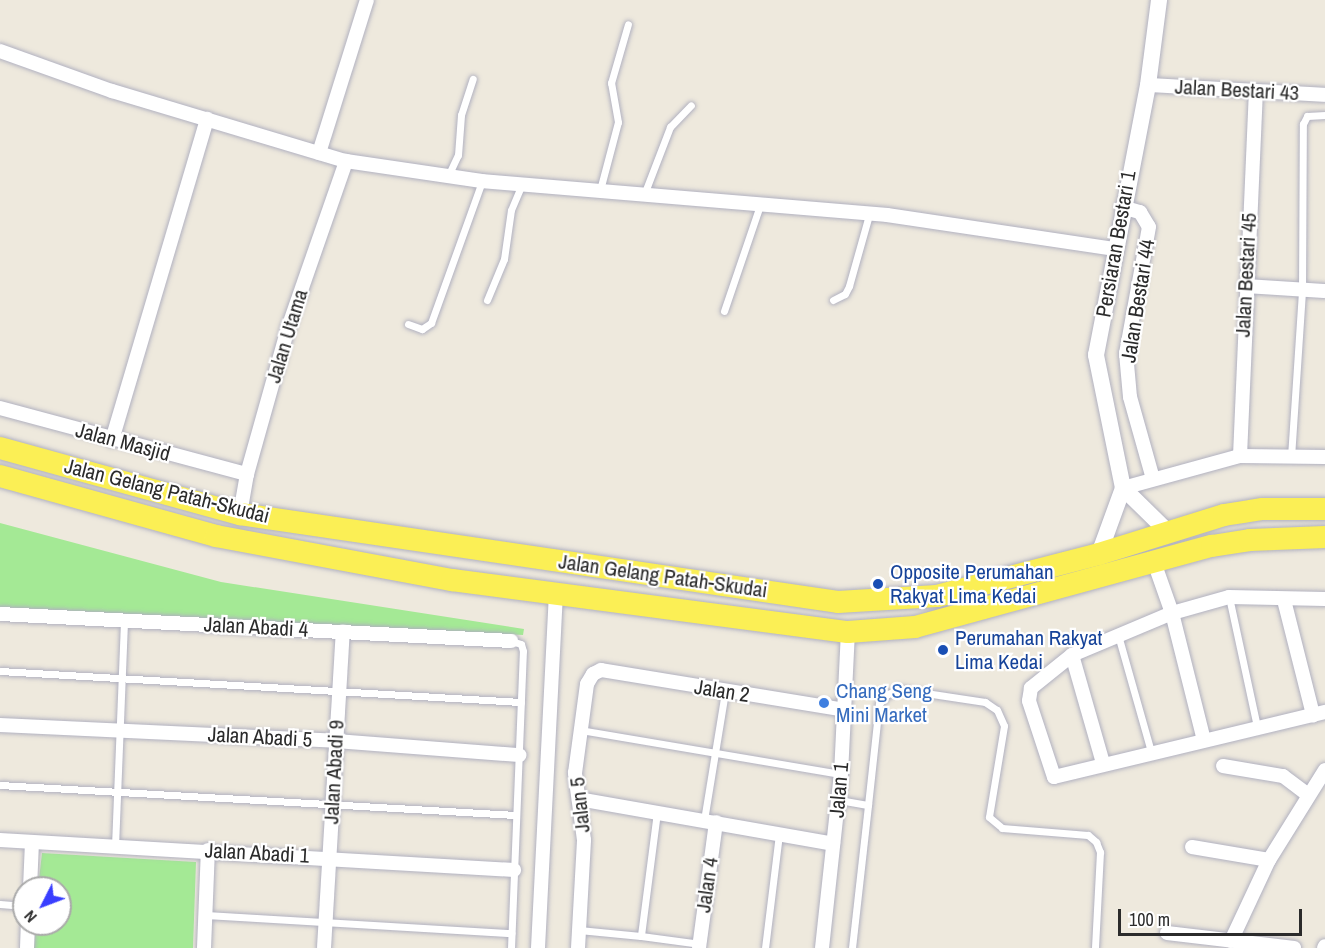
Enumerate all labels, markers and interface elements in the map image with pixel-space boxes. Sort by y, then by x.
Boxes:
street label: Jalan Bestari 43 [1174,74,1300,106]
street label: Persiaran Bestari 1 [1091,169,1141,319]
street label: Jalan Bestari 45 [1230,212,1262,338]
street label: Jalan Bestari 44 [1116,238,1160,364]
street label: Jalan Utama [261,286,313,386]
street label: Jalan Masjid [73,417,173,467]
street label: Jalan Gelang Patah-Skudai [62,453,272,529]
street label: Jalan Gelang Patah-Skudai [557,549,769,603]
place label: Opposite Perumahan Rakyat Lima Kedai [890,559,1054,609]
marker: Opposite Perumahan Rakyat Lima Kedai [871,577,885,591]
street label: Jalan Abadi 4 [203,612,309,642]
place label: Perumahan Rakyat Lima Kedai [955,625,1102,675]
marker: Perumahan Rakyat Lima Kedai [936,643,950,657]
street label: Jalan 2 [693,674,751,708]
place label: Chang Seng Mini Market [836,678,932,728]
marker: Chang Seng Mini Market [817,696,831,710]
street label: Jalan Abadi 9 [319,719,349,825]
street label: Jalan Abadi 5 [207,722,313,752]
street label: Jalan 1 [824,761,854,819]
street label: Jalan 5 [565,776,595,834]
street label: Jalan Abadi 1 [204,838,310,868]
street label: Jalan 4 [691,856,723,914]
north arrow [12,876,72,936]
scale bar [1121,897,1306,935]
text: N [19,906,41,928]
text: 100 m [1129,907,1170,932]

